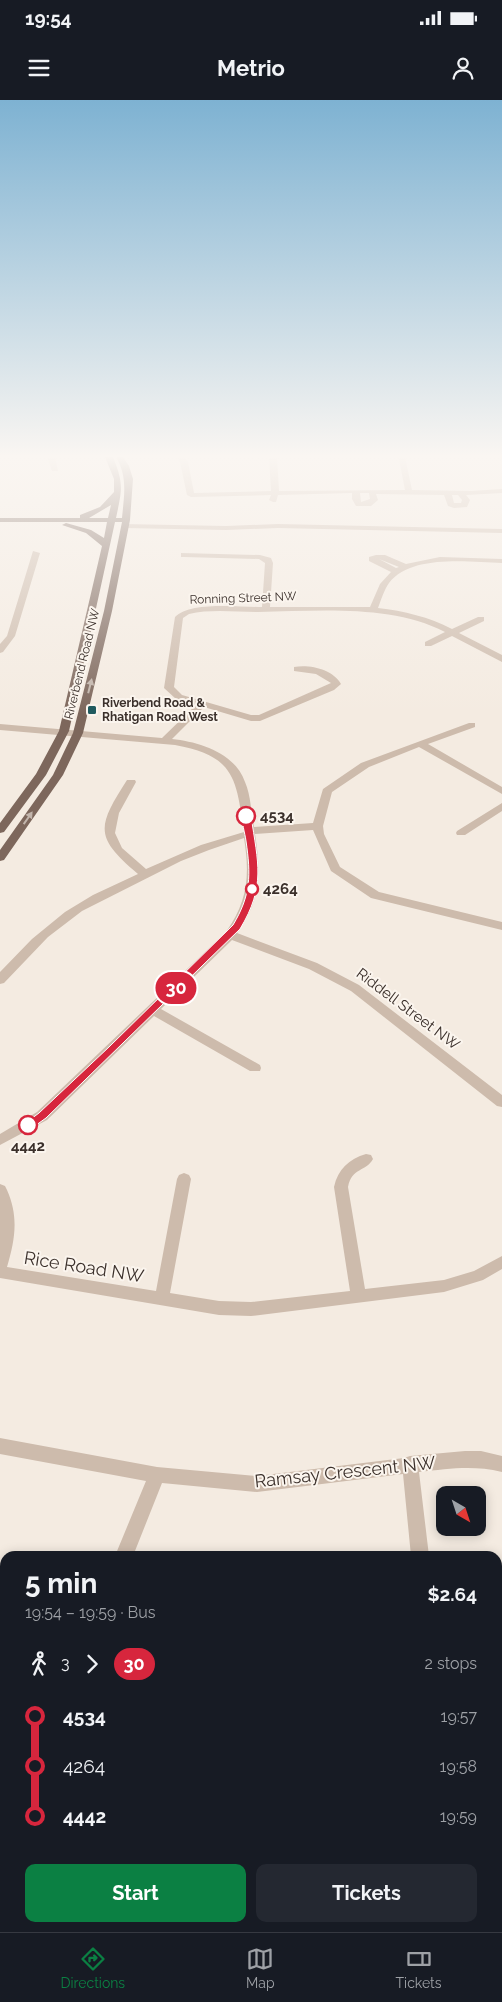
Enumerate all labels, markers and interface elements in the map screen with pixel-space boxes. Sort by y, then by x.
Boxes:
text: 19:54 [25,7,72,29]
icon: menu [25,54,53,82]
icon: person [449,54,477,82]
text: Metrio [217,55,285,81]
street label: Ronning Street NW [189,589,297,607]
street label: Riverbend Road NW [61,607,103,721]
one-way arrow [86,678,94,693]
place label: Riverbend Road & Rhatigan Road West [102,696,218,724]
marker: Riverbend Road & Rhatigan Road West [86,704,98,716]
marker: 4534 [236,806,256,826]
place label: 4534 [260,807,294,825]
one-way arrow [23,811,33,825]
place label: 4264 [263,880,298,898]
marker: 4264 [245,882,259,896]
street label: Riddell Street NW [353,964,463,1054]
line badge: 30 [154,972,198,1004]
text: 30 [165,977,187,998]
marker: 4442 [18,1115,38,1135]
place label: 4442 [11,1137,45,1155]
street label: Rice Road NW [23,1247,146,1286]
street label: Ramsay Crescent NW [253,1452,437,1491]
north arrow [436,1486,486,1536]
map controls [436,1486,486,1536]
text: 5 min [25,1567,97,1600]
text: $2.64 [428,1583,477,1605]
text: 19:54 – 19:59 · Bus [25,1603,155,1622]
icon: walk [25,1650,53,1678]
icon: forward [78,1650,106,1678]
text: 30 [124,1653,145,1674]
text: 3 [61,1654,70,1673]
text: 2 stops [425,1654,477,1673]
text: 4534 [63,1705,106,1727]
text: 19:57 [441,1707,477,1726]
text: 4264 [63,1755,105,1777]
text: 19:58 [440,1757,477,1776]
text: 4442 [63,1805,106,1827]
text: 19:59 [440,1807,477,1826]
button: Start [25,1864,246,1922]
button: Tickets [256,1864,477,1922]
tab: Directions [60,1945,125,1991]
tab: Map [246,1945,275,1991]
tab: Tickets [396,1945,442,1991]

